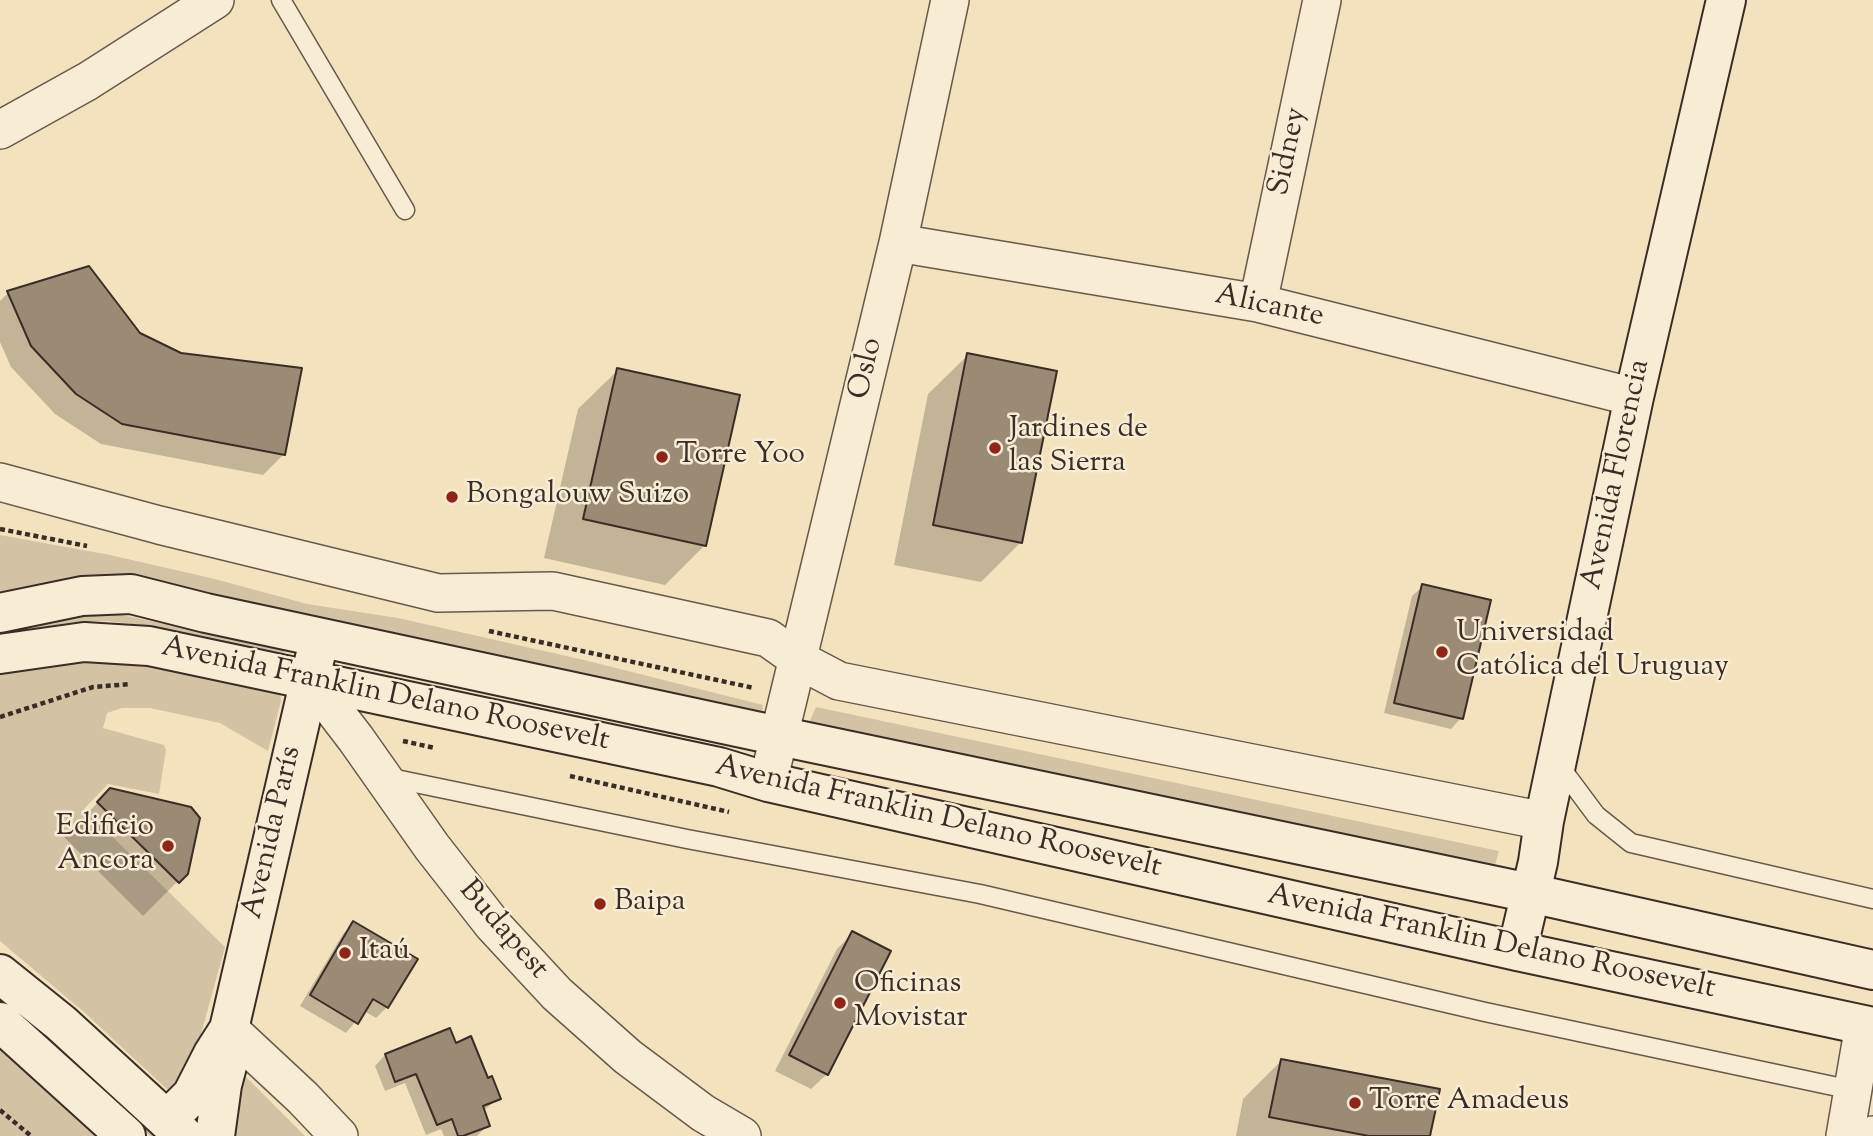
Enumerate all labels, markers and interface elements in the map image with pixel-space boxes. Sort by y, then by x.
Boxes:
street label: Sidney [1263,105,1317,199]
street label: Alicante [1211,279,1327,337]
street label: Oslo [844,335,892,403]
street label: Avenida Florencia [1576,357,1660,593]
place label: Jardines de las Sierra [1009,413,1148,484]
place label: Torre Yoo [676,439,805,475]
marker: Jardines de las Sierra [987,440,1003,456]
marker: Torre Yoo [654,449,670,465]
place label: Bongalouw Suizo [466,479,689,515]
marker: Bongalouw Suizo [444,489,460,505]
place label: Universidad Católica del Uruguay [1456,617,1729,688]
street label: Avenida Franklin Delano Roosevelt [158,631,612,761]
marker: Universidad Católica del Uruguay [1434,644,1450,660]
street label: Avenida París [237,743,311,923]
street label: Avenida Franklin Delano Roosevelt [711,750,1165,888]
place label: Edificio Ancora [56,811,154,882]
marker: Edificio Ancora [160,838,176,854]
street label: Budapest [449,874,555,988]
street label: Avenida Franklin Delano Roosevelt [1264,879,1718,1009]
place label: Baipa [614,886,686,922]
marker: Baipa [592,896,608,912]
place label: Itaú [359,935,410,971]
marker: Itaú [337,945,353,961]
place label: Oficinas Movistar [854,968,968,1038]
marker: Oficinas Movistar [832,995,848,1011]
place label: Torre Amadeus [1369,1085,1569,1121]
marker: Torre Amadeus [1347,1095,1363,1111]

